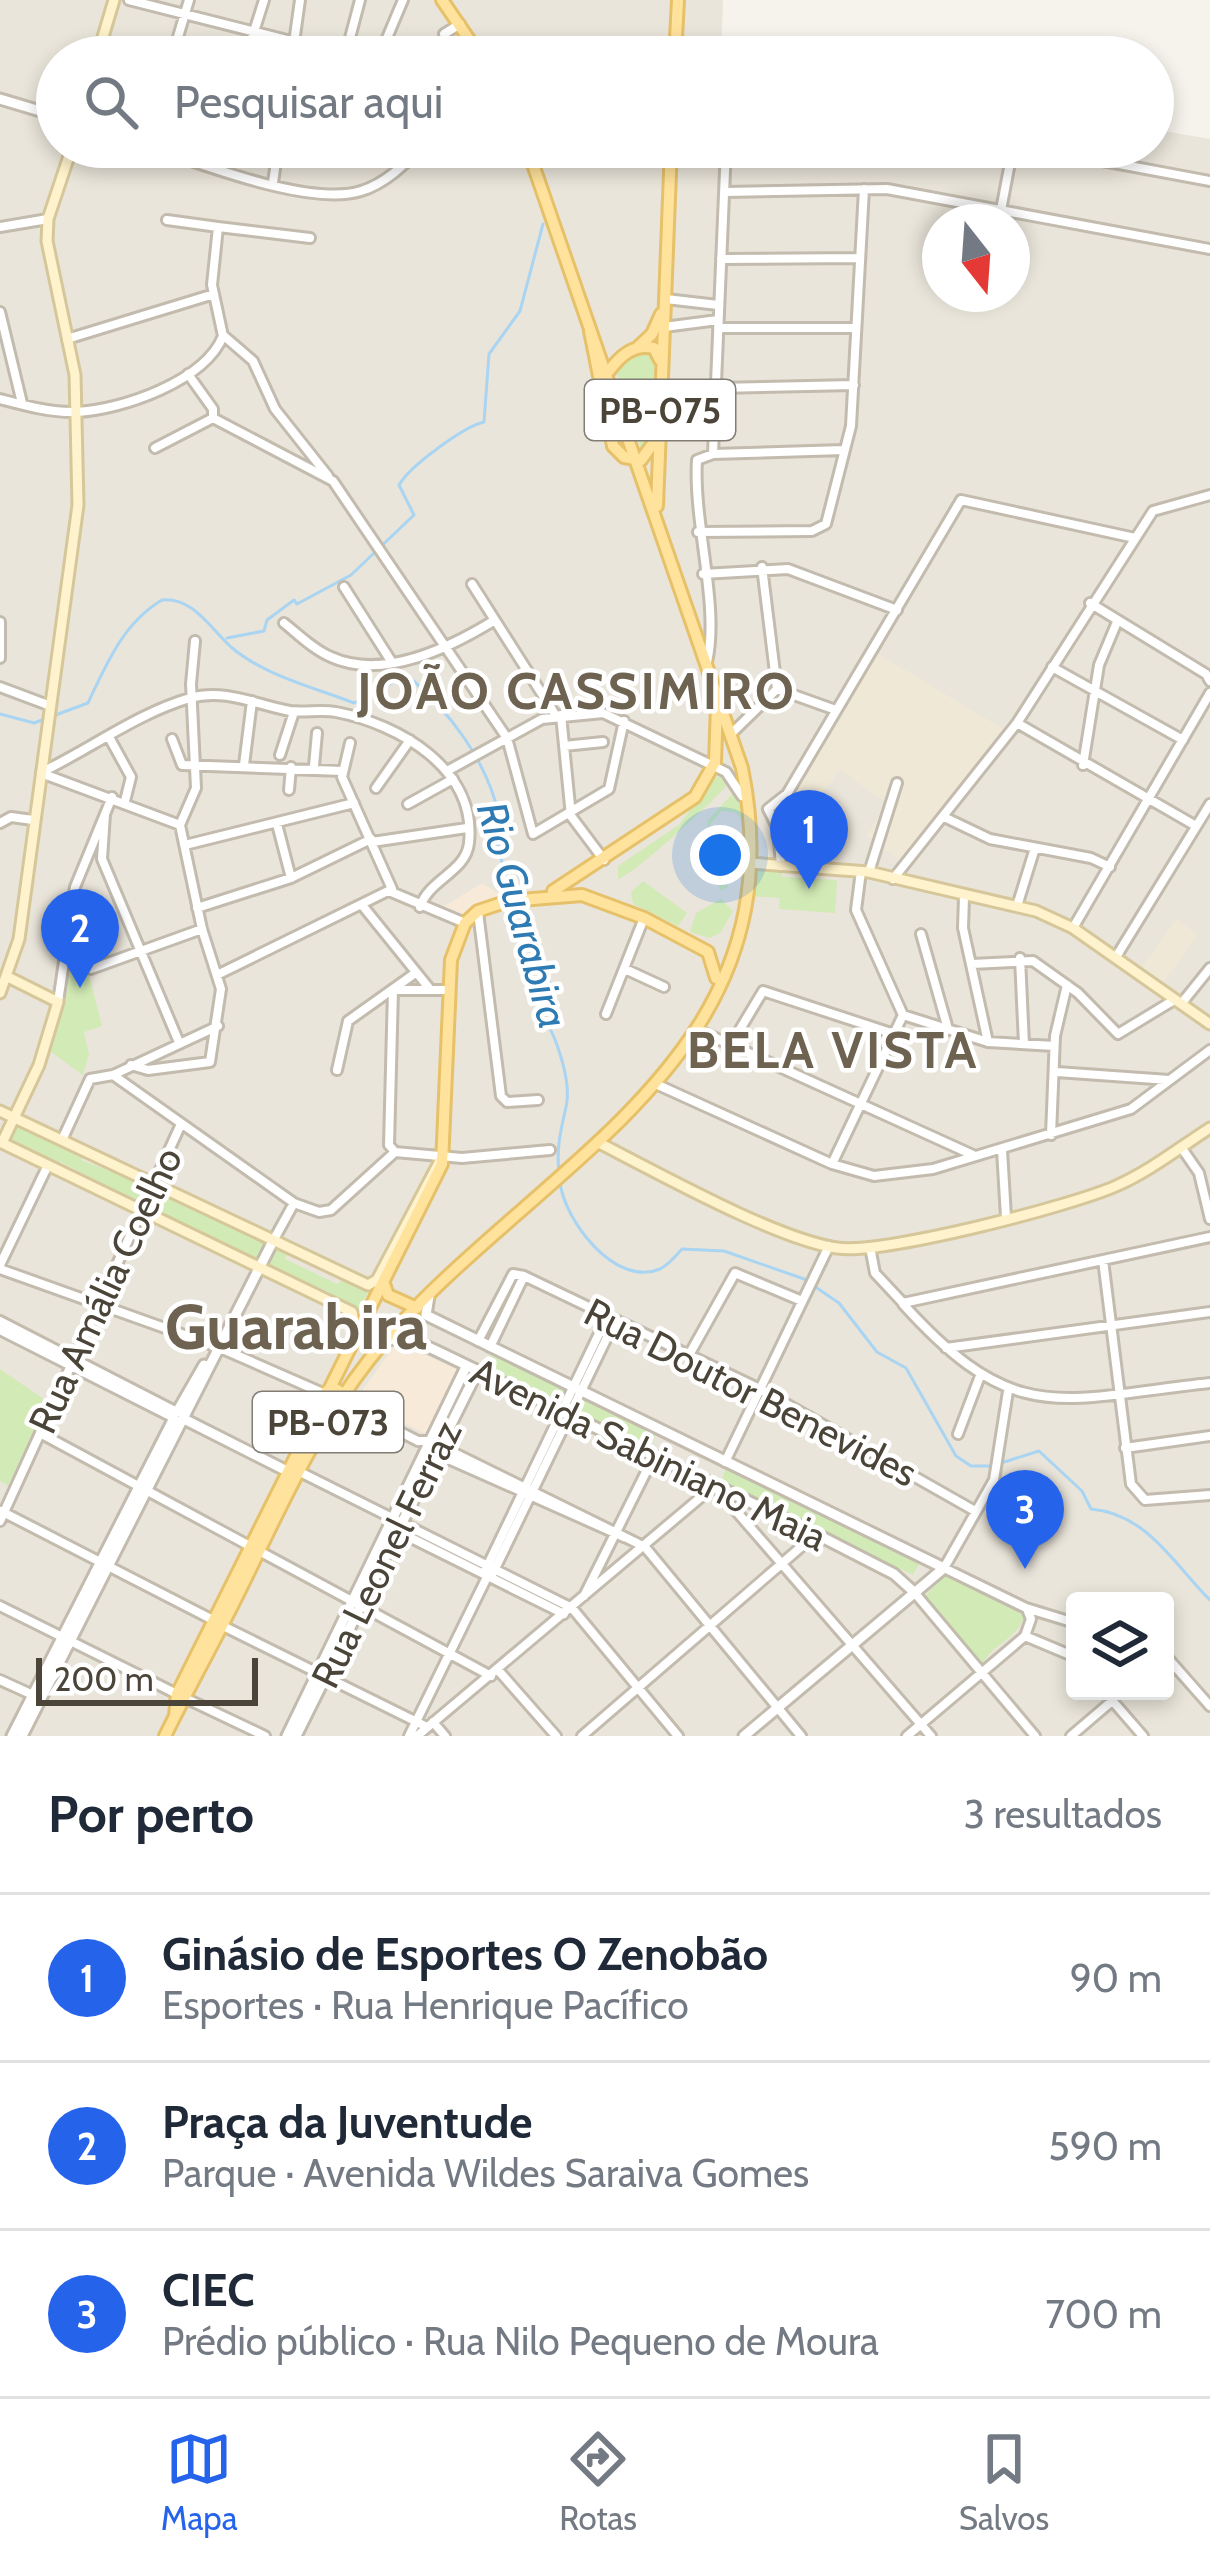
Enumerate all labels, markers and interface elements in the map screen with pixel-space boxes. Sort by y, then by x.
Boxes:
search box [36,36,1174,168]
icon: search [78,69,144,135]
text: Pesquisar aqui [174,75,443,129]
north arrow [922,204,1030,312]
road number: PB-075 [585,380,735,440]
district label: JOÃO CASSIMIRO [356,660,797,722]
pin: 1 [770,790,848,889]
water label: Rio Guarabira [466,796,580,1034]
your location [690,825,750,885]
pin: 2 [41,889,119,988]
district label: BELA VISTA [687,1019,979,1081]
street label: Rua Amália Coelho [18,1140,192,1440]
street label: Rua Doutor Benevides [577,1287,925,1497]
district label: Guarabira [165,1288,427,1365]
street label: Avenida Sabiniano Maia [463,1347,835,1561]
road number: PB-073 [253,1392,403,1452]
street label: Rua Leonel Ferraz [301,1413,471,1695]
pin: 3 [986,1470,1064,1569]
map controls [1066,1592,1174,1700]
button: layers [1066,1592,1174,1700]
scale bar [36,1652,258,1705]
text: 200 m [54,1659,154,1699]
text: Por perto [48,1783,254,1845]
text: 3 resultados [964,1790,1162,1838]
text: Ginásio de Esportes O Zenobão [162,1927,768,1981]
text: 1 [80,1954,94,2002]
text: 90 m [1070,1954,1162,2002]
text: Esportes · Rua Henrique Pacífico [162,1981,689,2029]
text: Praça da Juventude [162,2095,533,2149]
text: 2 [77,2122,97,2170]
text: 590 m [1049,2122,1162,2170]
text: Parque · Avenida Wildes Saraiva Gomes [162,2149,809,2197]
text: CIEC [162,2263,255,2317]
text: 3 [76,2290,98,2338]
text: 700 m [1045,2290,1162,2338]
text: Prédio público · Rua Nilo Pequeno de Moura [162,2317,879,2365]
tab: Mapa [161,2426,238,2538]
tab: Rotas [559,2426,637,2538]
tab: Salvos [959,2426,1049,2538]

